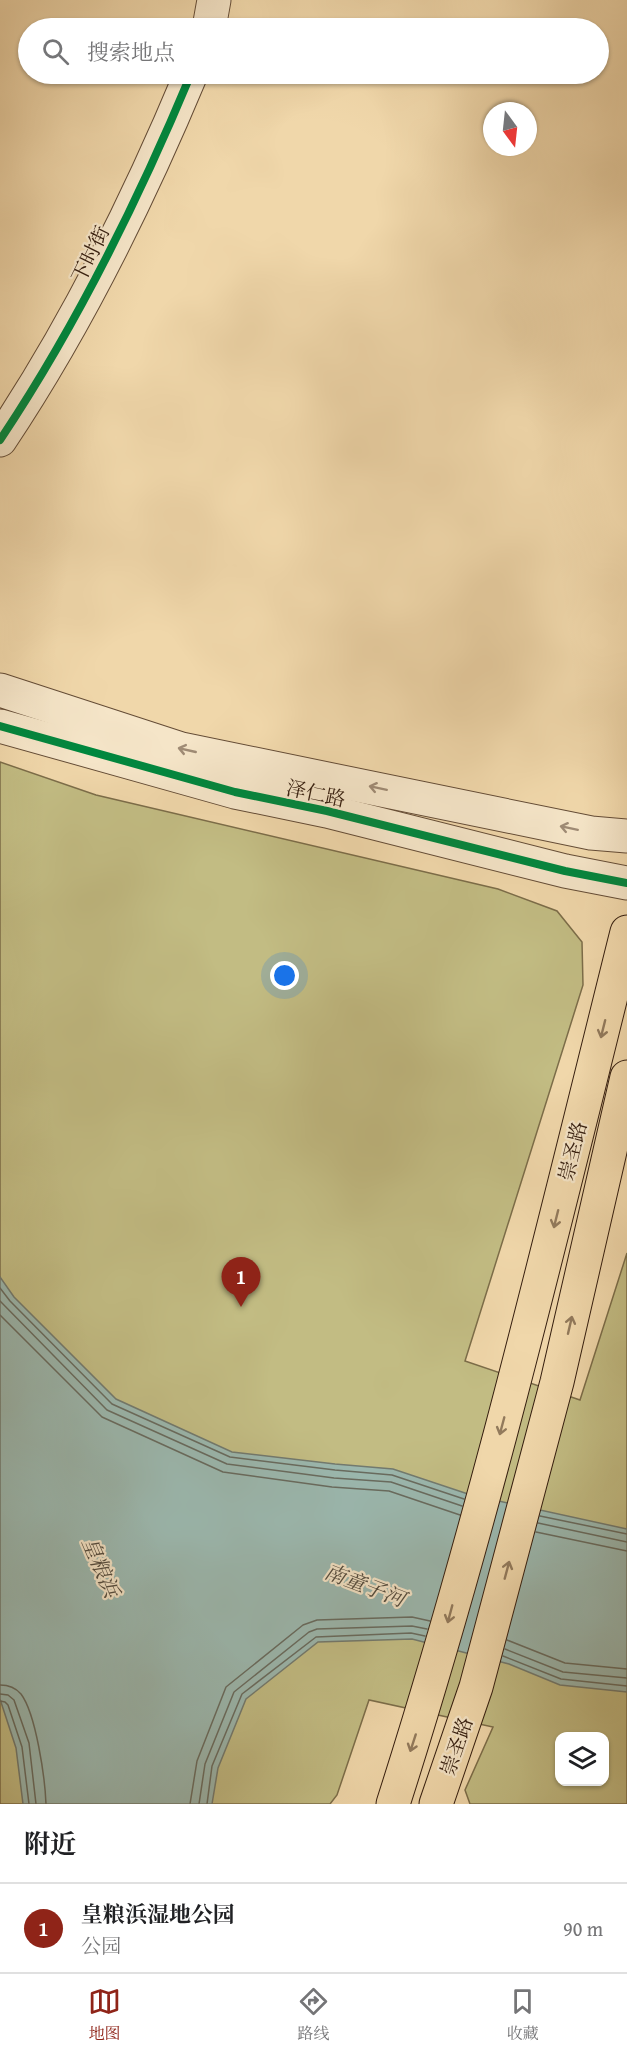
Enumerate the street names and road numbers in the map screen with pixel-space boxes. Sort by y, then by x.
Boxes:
street label: 下时街 [64,221,116,287]
street label: 泽仁路 [284,773,348,813]
street label: 崇圣路 [551,1118,593,1184]
street label: 崇圣路 [433,1713,479,1779]

